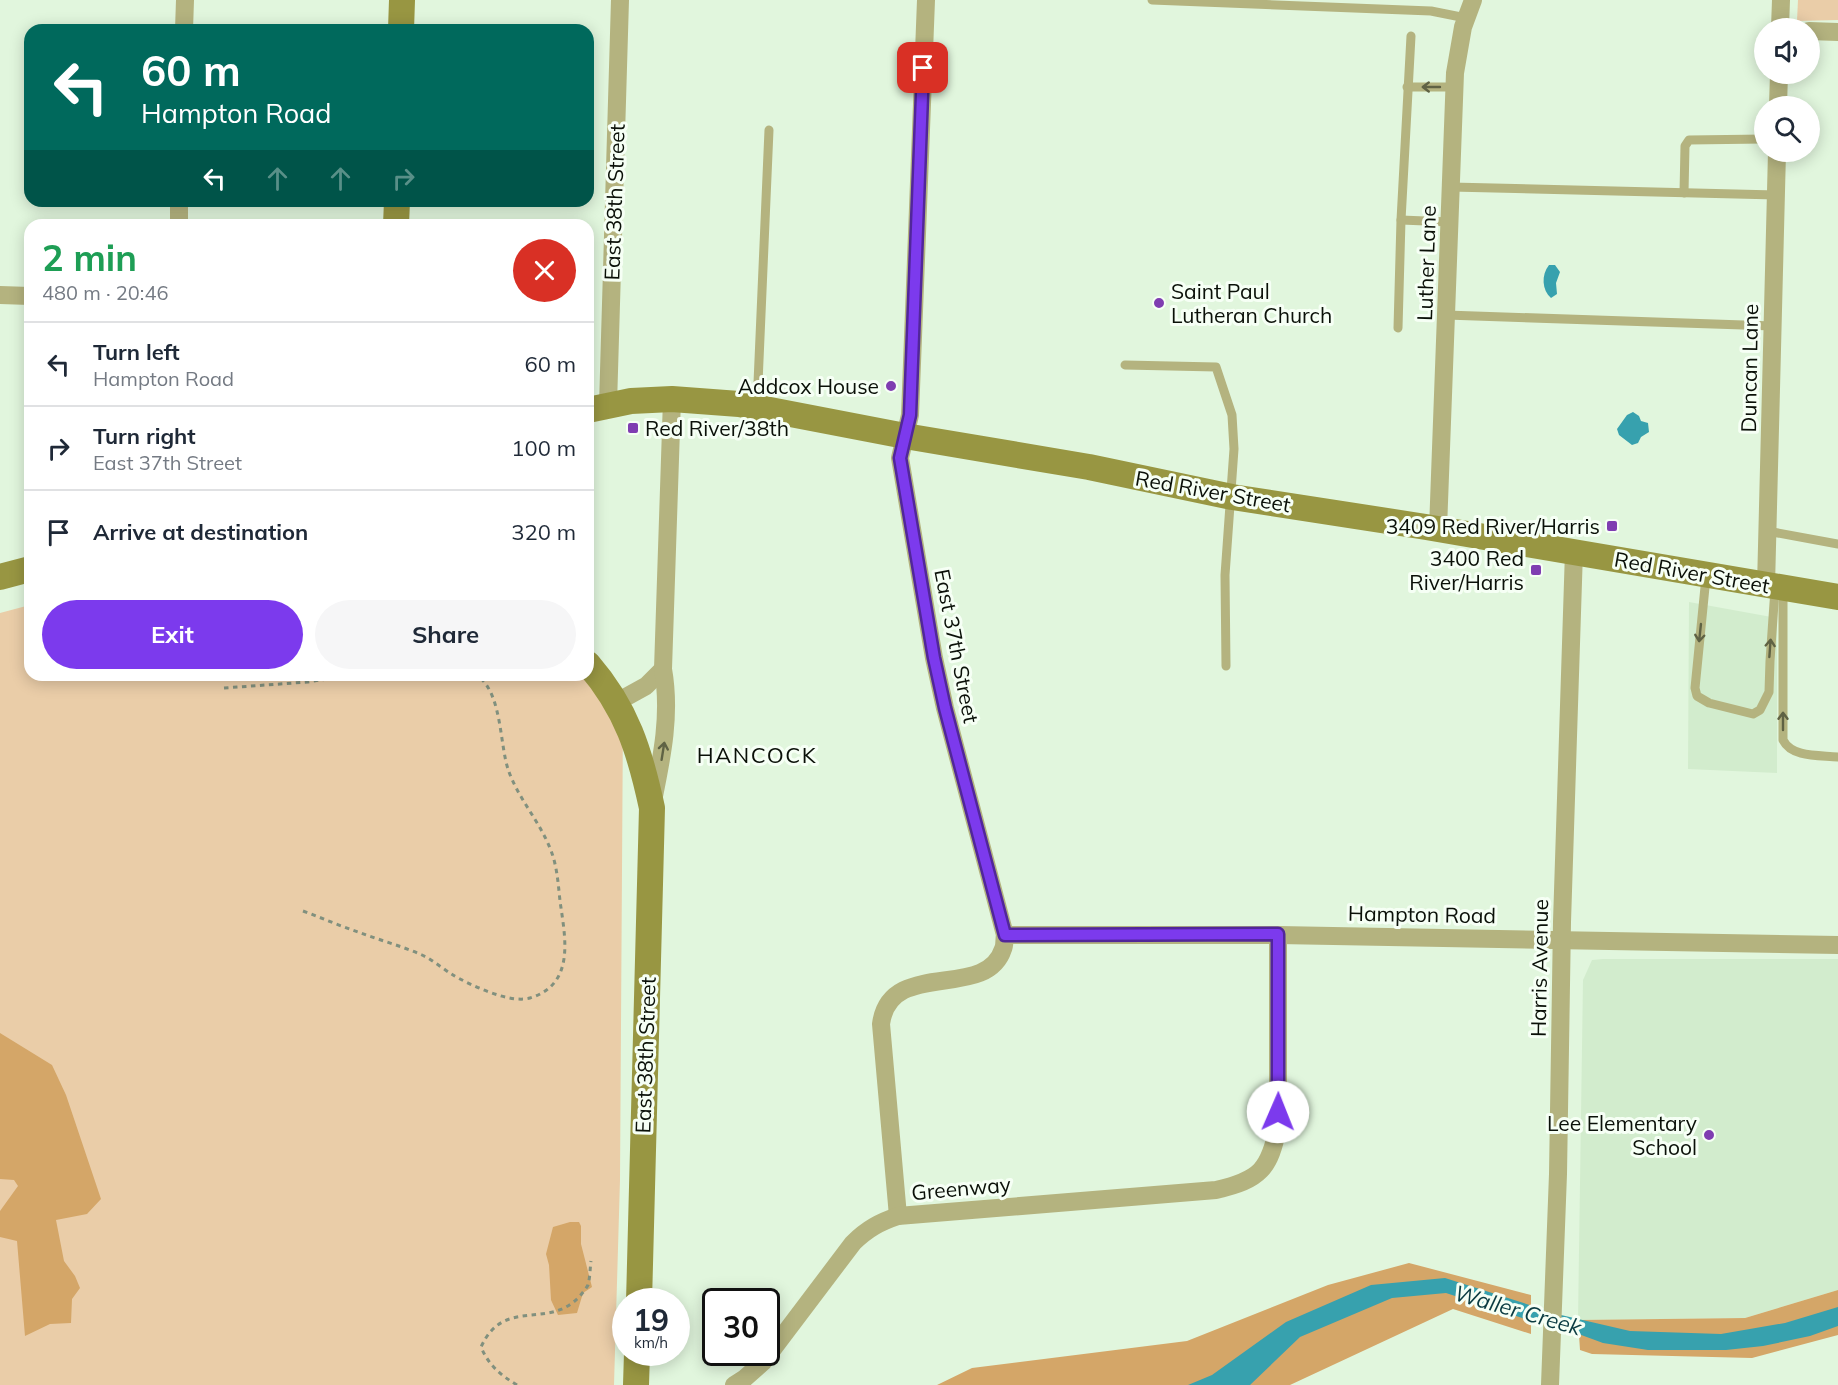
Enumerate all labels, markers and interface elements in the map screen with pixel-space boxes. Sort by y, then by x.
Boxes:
map controls [1754,18,1820,162]
button: sound [1754,18,1820,84]
pin [897,42,948,93]
text: 60 m [141,44,241,97]
icon: left [42,48,120,126]
icon: arrive [906,51,939,84]
one-way arrow [1421,81,1441,93]
text: Hampton Road [141,96,331,130]
button: search [1754,96,1820,162]
street label: East 38th Street [598,123,630,281]
icon: left [198,162,231,195]
icon: ahead [261,162,294,195]
icon: ahead [324,162,357,195]
icon: right [387,162,420,195]
street label: Luther Lane [1411,205,1441,321]
text: 2 min [42,235,137,280]
button: close [513,239,576,302]
place label: Saint Paul Lutheran Church [1171,278,1332,328]
text: 480 m · 20:46 [42,280,168,305]
marker: Saint Paul Lutheran Church [1152,296,1166,310]
street label: Duncan Lane [1735,303,1763,433]
text: Turn left [93,338,180,366]
icon: left [42,348,75,381]
text: 60 m [525,350,576,378]
text: Hampton Road [93,366,234,391]
place label: Addcox House [738,373,879,399]
marker: Addcox House [884,379,898,393]
place label: Red River/38th [645,415,789,441]
marker: Red River/38th [626,421,640,435]
text: Turn right [93,422,196,450]
icon: right [42,432,75,465]
text: 100 m [511,434,576,462]
text: East 37th Street [93,450,242,475]
street label: Red River Street [1133,465,1293,517]
place label: 3409 Red River/Harris [1386,513,1600,539]
icon: arrive [42,516,75,549]
text: Arrive at destination [93,518,308,546]
text: 320 m [511,518,576,546]
marker: 3409 Red River/Harris [1605,519,1619,533]
place label: 3400 Red River/Harris [1409,545,1524,595]
street label: Red River Street [1612,546,1772,598]
marker: 3400 Red River/Harris [1529,563,1543,577]
street label: East 37th Street [929,567,985,725]
button: Exit [42,600,303,669]
button: Share [315,600,576,669]
one-way arrow [1694,623,1705,643]
one-way arrow [1765,639,1776,659]
one-way arrow [1777,712,1789,732]
district label: HANCOCK [697,741,817,769]
one-way arrow [658,742,669,761]
street label: Harris Avenue [1525,899,1553,1037]
street label: Hampton Road [1348,900,1496,928]
street label: East 38th Street [629,976,661,1134]
position arrow [1246,1080,1310,1144]
place label: Lee Elementary School [1547,1110,1697,1160]
marker: Lee Elementary School [1702,1128,1716,1142]
street label: Greenway [910,1171,1012,1205]
water label: Waller Creek [1451,1279,1585,1342]
speed limit sign: 30 [702,1288,780,1366]
text: 19 [633,1301,669,1339]
text: km/h [634,1333,668,1352]

